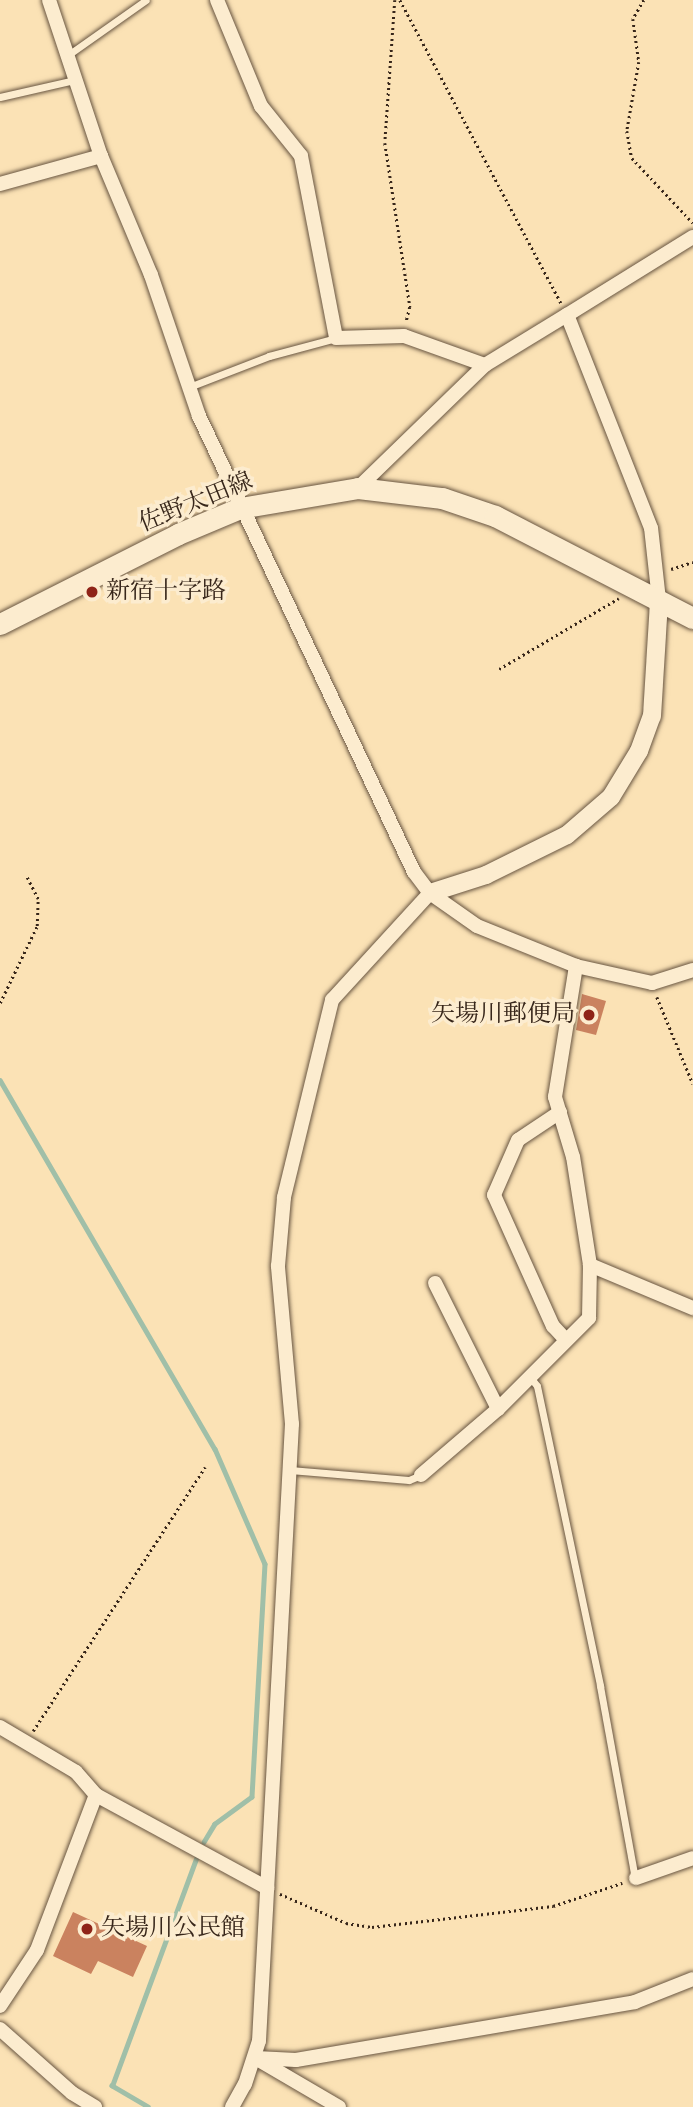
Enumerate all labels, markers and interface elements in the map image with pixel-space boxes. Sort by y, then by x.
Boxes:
street label: 佐野太田線 [135,467,257,539]
place label: 新宿十字路 [106,578,226,606]
marker: 新宿十字路 [84,584,100,600]
place label: 矢場川郵便局 [431,1001,575,1029]
marker: 矢場川郵便局 [581,1007,597,1023]
place label: 矢場川公民館 [101,1915,245,1943]
marker: 矢場川公民館 [79,1921,95,1937]

